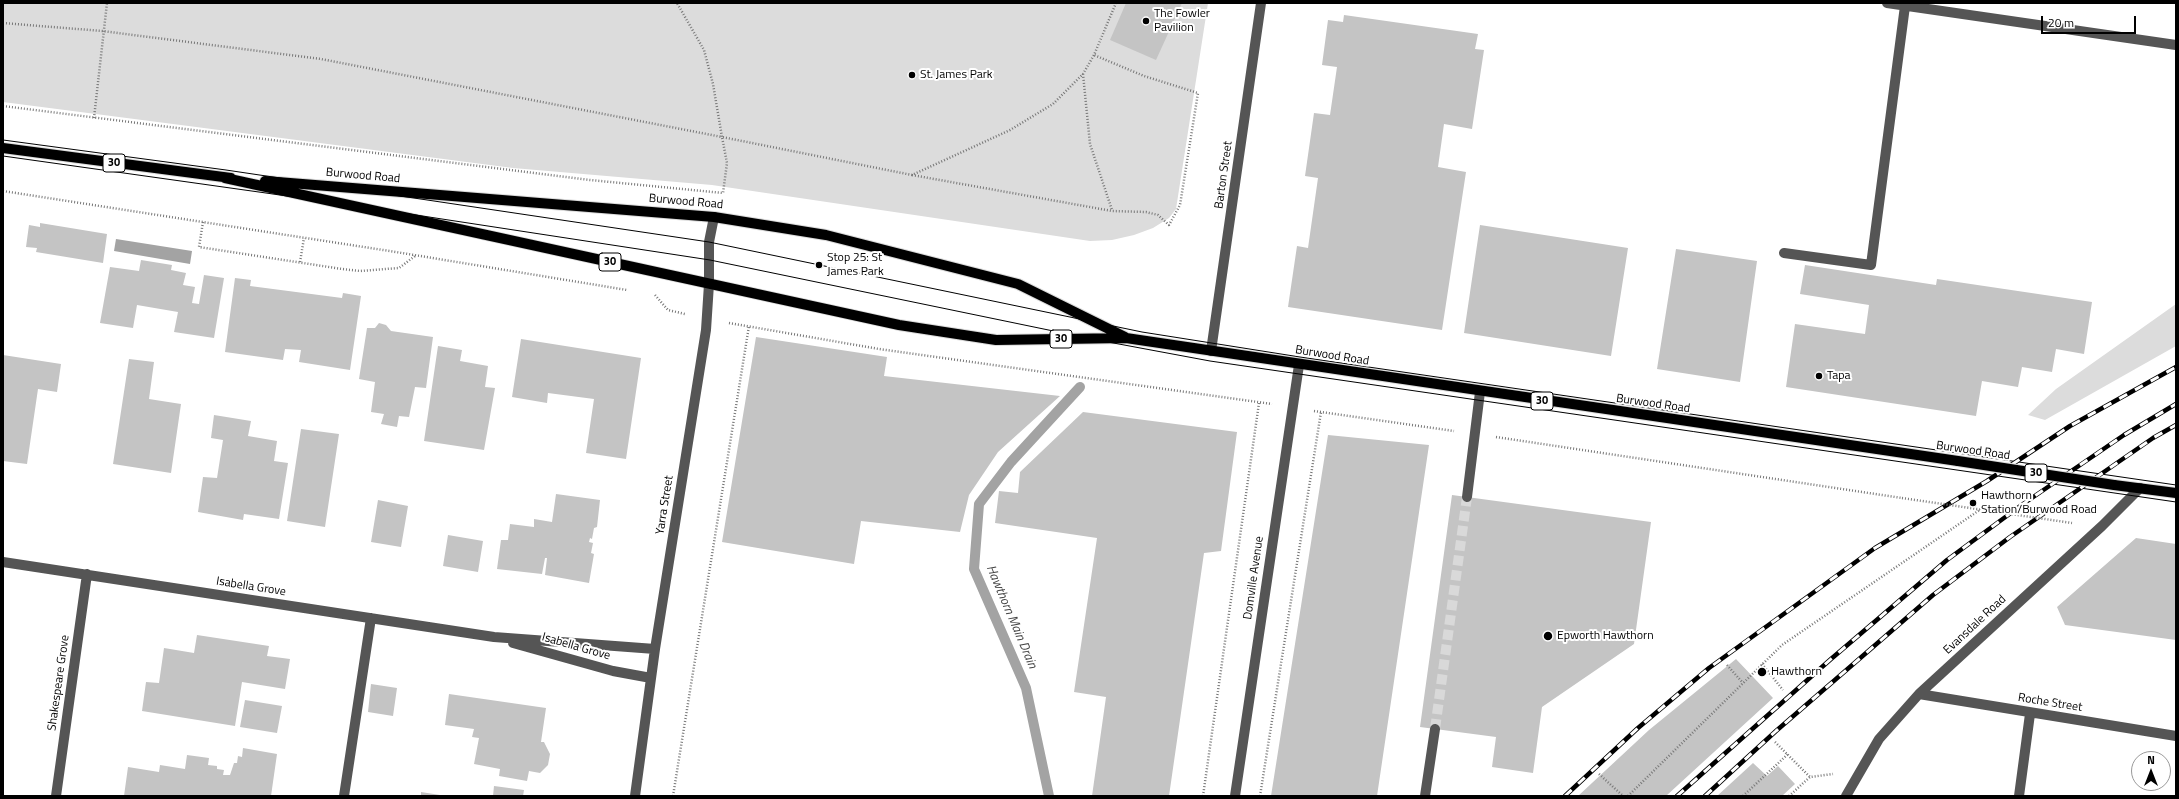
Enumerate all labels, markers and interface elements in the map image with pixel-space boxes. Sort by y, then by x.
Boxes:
place label: The Fowler Pavilion [1154,7,1210,35]
scale bar [2043,8,2138,34]
text: 20 m [2048,13,2074,32]
marker: The Fowler Pavilion [1141,16,1151,26]
place label: St. James Park [920,68,993,82]
marker: St. James Park [907,70,917,80]
street label: Barton Street [1212,140,1236,210]
road number: 30 [103,154,125,172]
street label: Burwood Road [325,166,401,186]
street label: Burwood Road [648,192,724,212]
place label: Stop 25: St James Park [827,251,884,279]
road number: 30 [599,253,621,271]
marker: Stop 25: St James Park [814,260,824,270]
road number: 30 [1050,330,1072,348]
street label: Burwood Road [1294,343,1370,369]
place label: Tapa [1827,369,1851,383]
marker: Tapa [1814,371,1824,381]
road number: 30 [1531,392,1553,410]
street label: Burwood Road [1615,392,1691,416]
street label: Burwood Road [1935,439,2011,463]
road number: 30 [2025,464,2047,482]
street label: Yarra Street [653,474,677,536]
place label: Hawthorn Station/Burwood Road [1981,489,2097,517]
marker: Hawthorn Station/Burwood Road [1968,498,1978,508]
street label: Domville Avenue [1241,535,1267,621]
water label: Hawthorn Main Drain [982,563,1040,671]
street label: Isabella Grove [215,574,287,600]
street label: Evansdale Road [1941,592,2009,658]
place label: Epworth Hawthorn [1557,629,1654,643]
street label: Isabella Grove [540,630,612,664]
marker: Epworth Hawthorn [1542,630,1554,642]
street label: Shakespeare Grove [45,634,73,732]
place label: Hawthorn [1771,665,1822,679]
marker: Hawthorn [1756,666,1768,678]
street label: Roche Street [2017,691,2083,715]
north arrow [2131,751,2171,791]
text: N [2147,752,2155,768]

